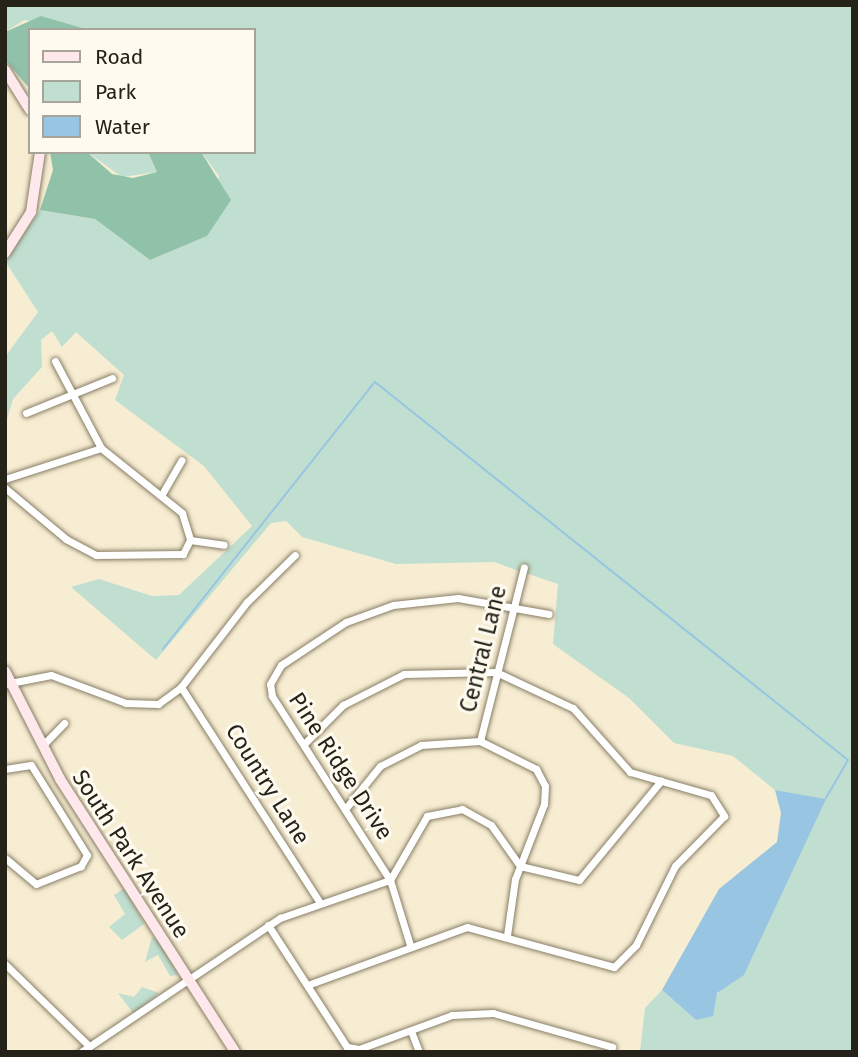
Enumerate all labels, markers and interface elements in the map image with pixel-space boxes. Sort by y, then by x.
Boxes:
legend [28,28,256,154]
text: Road [95,44,143,70]
text: Park [95,79,136,105]
text: Water [95,114,150,140]
street label: Central Lane [454,583,512,715]
street label: Pine Ridge Drive [283,687,399,845]
street label: Country Lane [220,719,316,849]
street label: South Park Avenue [66,765,196,943]

